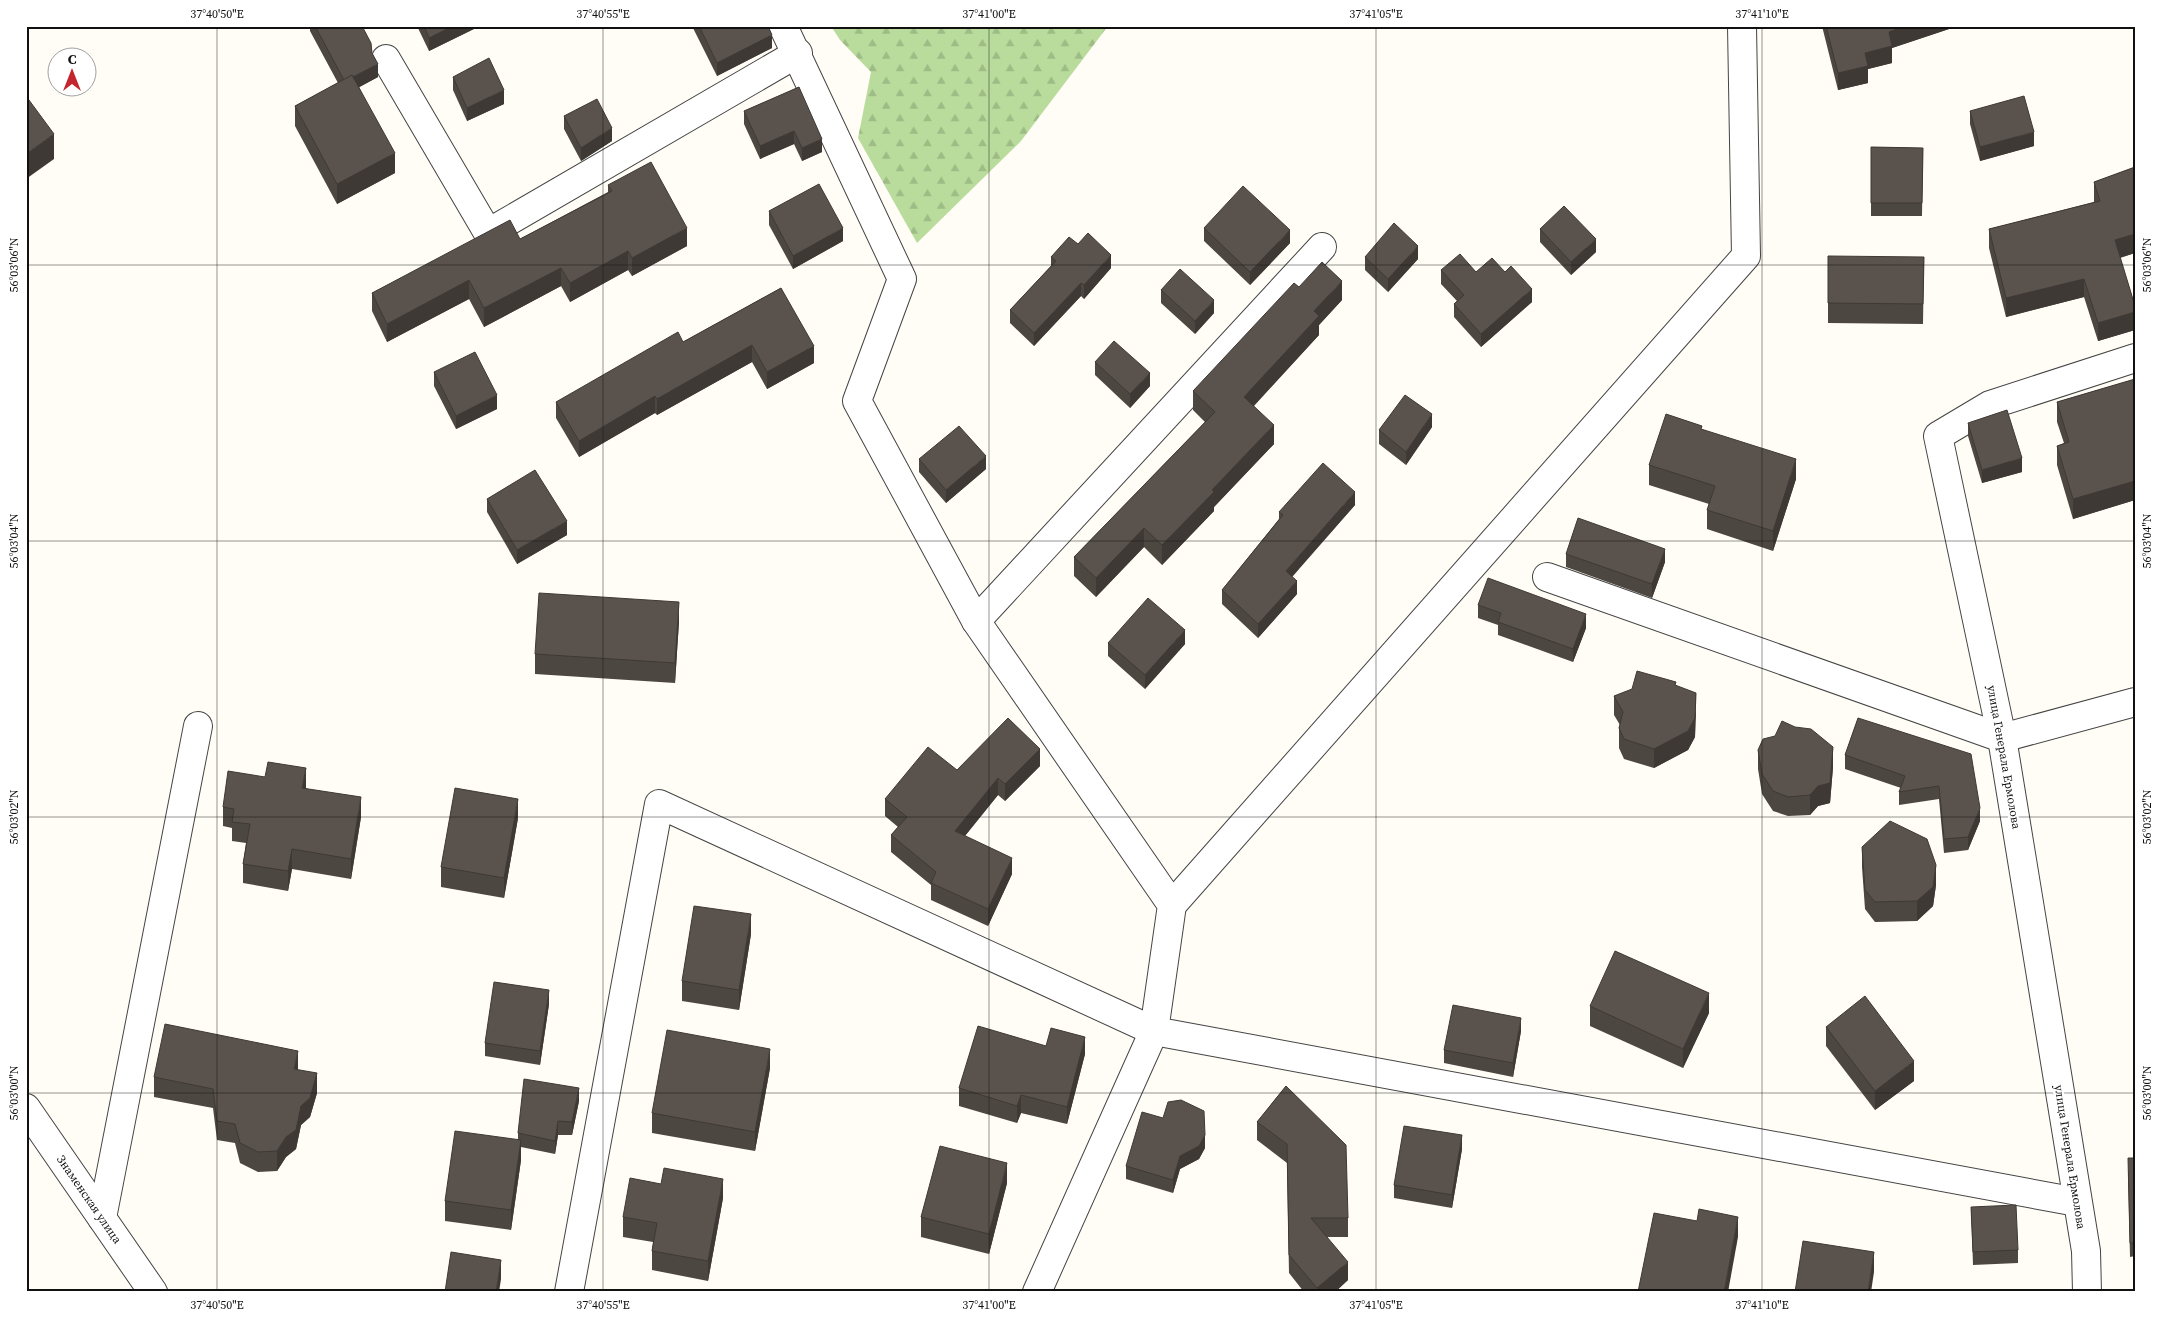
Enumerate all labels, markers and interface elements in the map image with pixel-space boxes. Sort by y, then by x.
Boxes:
text: 37°40'50"E [190,6,244,22]
text: 37°40'55"E [576,6,630,22]
text: 37°41'00"E [962,6,1016,22]
text: 37°41'05"E [1349,6,1403,22]
text: 37°41'10"E [1735,6,1789,22]
north arrow [48,48,98,98]
text: С [68,49,77,69]
text: 56°03'06"N [6,237,22,293]
text: 56°03'06"N [2139,237,2155,293]
text: 56°03'04"N [6,513,22,569]
text: 56°03'04"N [2139,513,2155,569]
street label: улица Генерала Ермолова [1983,684,2025,831]
text: 56°03'02"N [6,789,22,845]
text: 56°03'02"N [2139,789,2155,845]
text: 56°03'00"N [6,1065,22,1121]
text: 56°03'00"N [2139,1065,2155,1121]
street label: улица Генерала Ермолова [2051,1084,2089,1231]
street label: Знаменская улица [53,1152,126,1247]
text: 37°40'50"E [190,1297,244,1313]
text: 37°40'55"E [576,1297,630,1313]
text: 37°41'00"E [962,1297,1016,1313]
text: 37°41'05"E [1349,1297,1403,1313]
text: 37°41'10"E [1735,1297,1789,1313]

